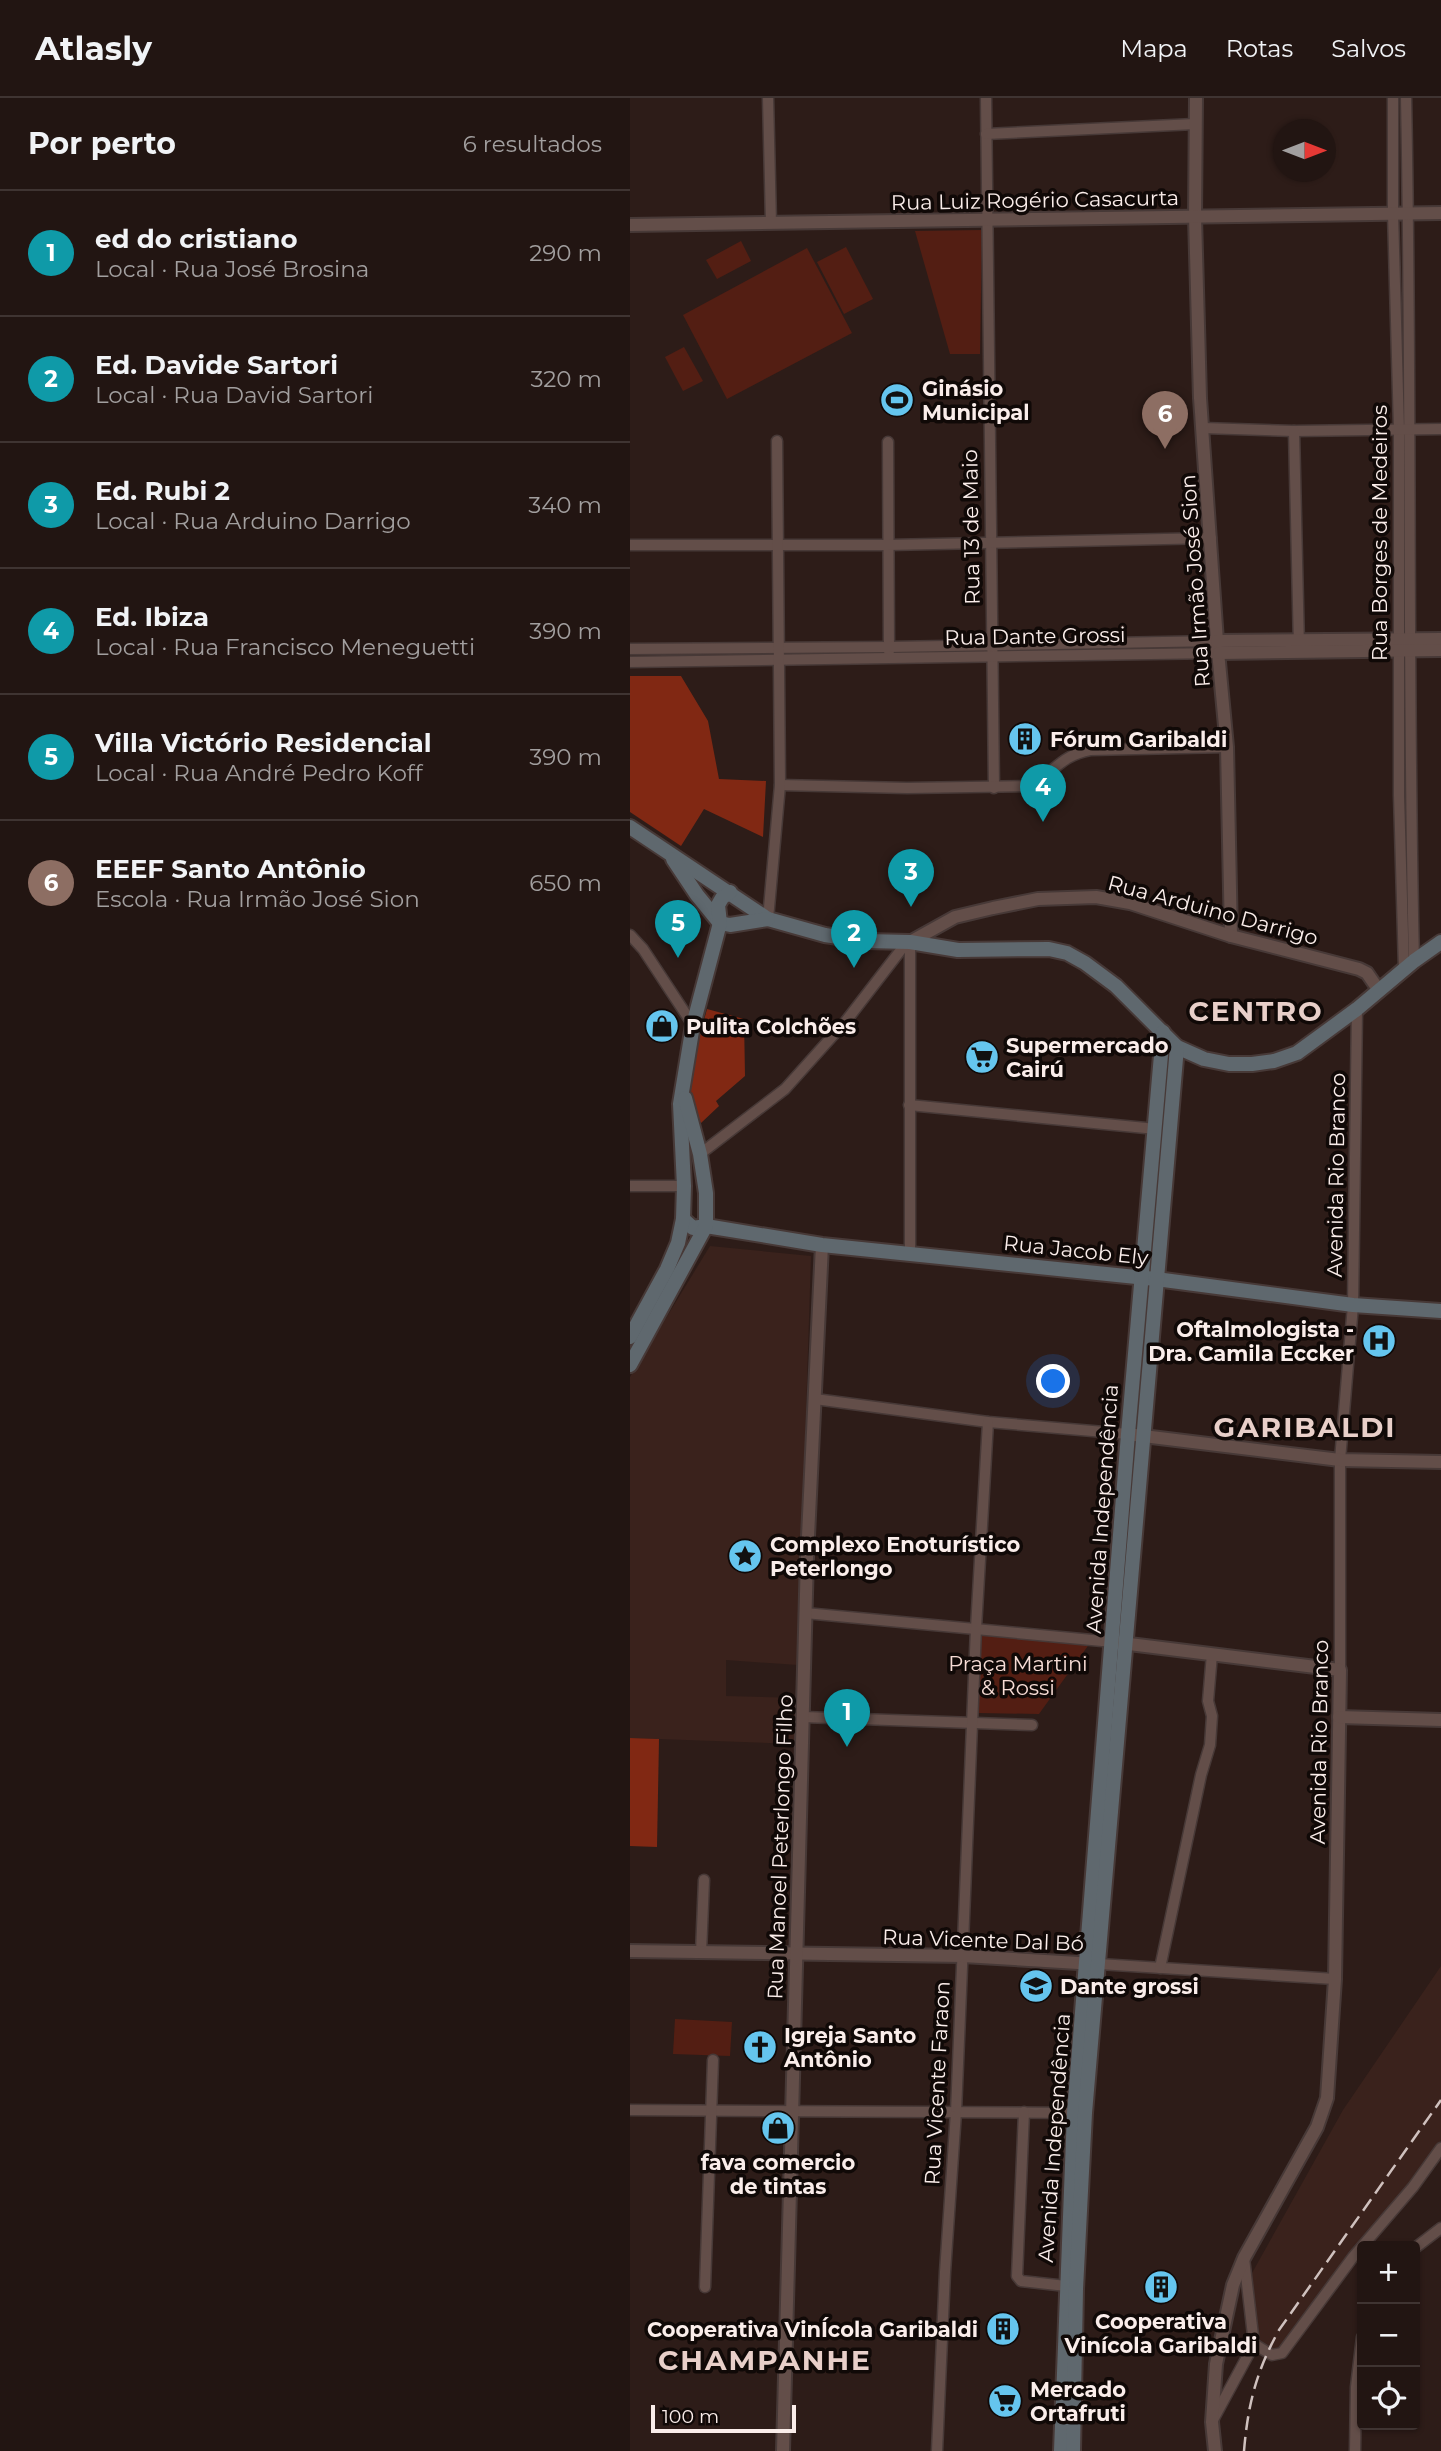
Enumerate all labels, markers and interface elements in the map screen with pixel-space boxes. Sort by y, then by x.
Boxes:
text: Atlasly [35,28,152,68]
text: Mapa [1120,34,1188,63]
text: Rotas [1226,34,1293,63]
text: Salvos [1331,34,1406,63]
north arrow [1273,119,1336,182]
text: Por perto [28,125,176,162]
text: 6 resultados [463,130,602,158]
street label: Rua Luiz Rogério Casacurta [891,185,1179,215]
text: ed do cristiano [95,223,298,255]
text: 1 [46,239,56,267]
text: 290 m [529,239,602,267]
text: Local · Rua José Brosina [95,255,369,283]
text: Ed. Davide Sartori [95,349,338,381]
text: 2 [44,365,58,393]
text: 320 m [530,365,602,393]
place label: Ginásio Municipal [922,376,1030,425]
text: Local · Rua David Sartori [95,381,373,409]
sports icon: Ginásio Municipal [878,381,916,419]
pin: 6 [1142,391,1188,449]
street label: Rua Borges de Medeiros [1367,405,1392,661]
street label: Rua 13 de Maio [957,449,985,605]
street label: Rua Irmão José Sion [1175,474,1215,688]
text: Ed. Rubi 2 [95,475,230,507]
text: 3 [44,491,58,519]
text: 340 m [528,491,602,519]
text: Local · Rua Arduino Darrigo [95,507,411,535]
text: Ed. Ibiza [95,601,209,633]
text: 4 [43,617,59,645]
text: 390 m [529,617,602,645]
street label: Rua Dante Grossi [944,622,1126,650]
text: Local · Rua Francisco Meneguetti [95,633,475,661]
building icon: Fórum Garibaldi [1006,720,1044,758]
text: Villa Victório Residencial [95,727,432,759]
place label: Fórum Garibaldi [1050,727,1227,752]
text: 5 [44,743,58,771]
text: 390 m [529,743,602,771]
text: Local · Rua André Pedro Koff [95,759,422,787]
pin: 4 [1020,764,1066,822]
pin: 3 [888,849,934,907]
text: EEEF Santo Antônio [95,853,366,885]
text: 6 [44,869,58,897]
text: 650 m [529,869,602,897]
street label: Rua Arduino Darrigo [1105,870,1321,950]
text: Escola · Rua Irmão José Sion [95,885,420,913]
pin: 5 [655,900,701,958]
pin: 2 [831,910,877,968]
district label: CENTRO [1188,994,1324,1028]
shop icon: Pulita Colchões [643,1007,681,1045]
place label: Pulita Colchões [686,1014,856,1039]
place label: Supermercado Cairú [1006,1033,1169,1082]
supermarket icon: Supermercado Cairú [963,1038,1001,1076]
street label: Avenida Rio Branco [1322,1073,1350,1277]
street label: Rua Jacob Ely [1002,1230,1150,1270]
place label: Oftalmologista - Dra. Camila Eccker [1148,1317,1354,1366]
hospital icon: Oftalmologista - Dra. Camila Eccker [1360,1322,1398,1360]
your location [1036,1364,1070,1398]
street label: Avenida Independência [1081,1384,1123,1634]
district label: GARIBALDI [1214,1410,1396,1444]
place label: Complexo Enoturístico Peterlongo [770,1532,1020,1581]
place icon: Complexo Enoturístico Peterlongo [726,1537,764,1575]
street label: Avenida Rio Branco [1305,1640,1333,1844]
park label: Praça Martini & Rossi [948,1651,1088,1700]
pin: 1 [824,1689,870,1747]
street label: Rua Manoel Peterlongo Filho [762,1694,798,2000]
street label: Rua Vicente Dal Bó [882,1924,1084,1956]
school or university icon: Dante grossi [1017,1967,1055,2005]
place label: Dante grossi [1060,1974,1199,1999]
street label: Rua Vicente Faraon [919,1980,955,2186]
street label: Avenida Independência [1033,2013,1075,2263]
place label: Igreja Santo Antônio [783,2023,917,2072]
church icon: Igreja Santo Antônio [741,2028,779,2066]
shop icon: fava comercio de tintas [759,2109,797,2147]
place label: fava comercio de tintas [701,2150,855,2199]
map controls [1357,2241,1420,2430]
button: + [1357,2241,1420,2304]
building icon: Cooperativa Vinícola Garibaldi [1142,2268,1180,2306]
button: − [1357,2304,1420,2367]
place label: Cooperativa Vinícola Garibaldi [1064,2309,1257,2358]
building icon: Cooperativa VinÍcola Garibaldi [984,2310,1022,2348]
place label: Cooperativa VinÍcola Garibaldi [647,2317,978,2342]
district label: CHAMPANHE [658,2343,872,2377]
button: locate [1357,2367,1420,2430]
place label: Mercado Ortafruti [1030,2377,1126,2426]
supermarket icon: Mercado Ortafruti [986,2382,1024,2420]
scale bar [651,2402,796,2434]
text: 100 m [662,2405,719,2428]

